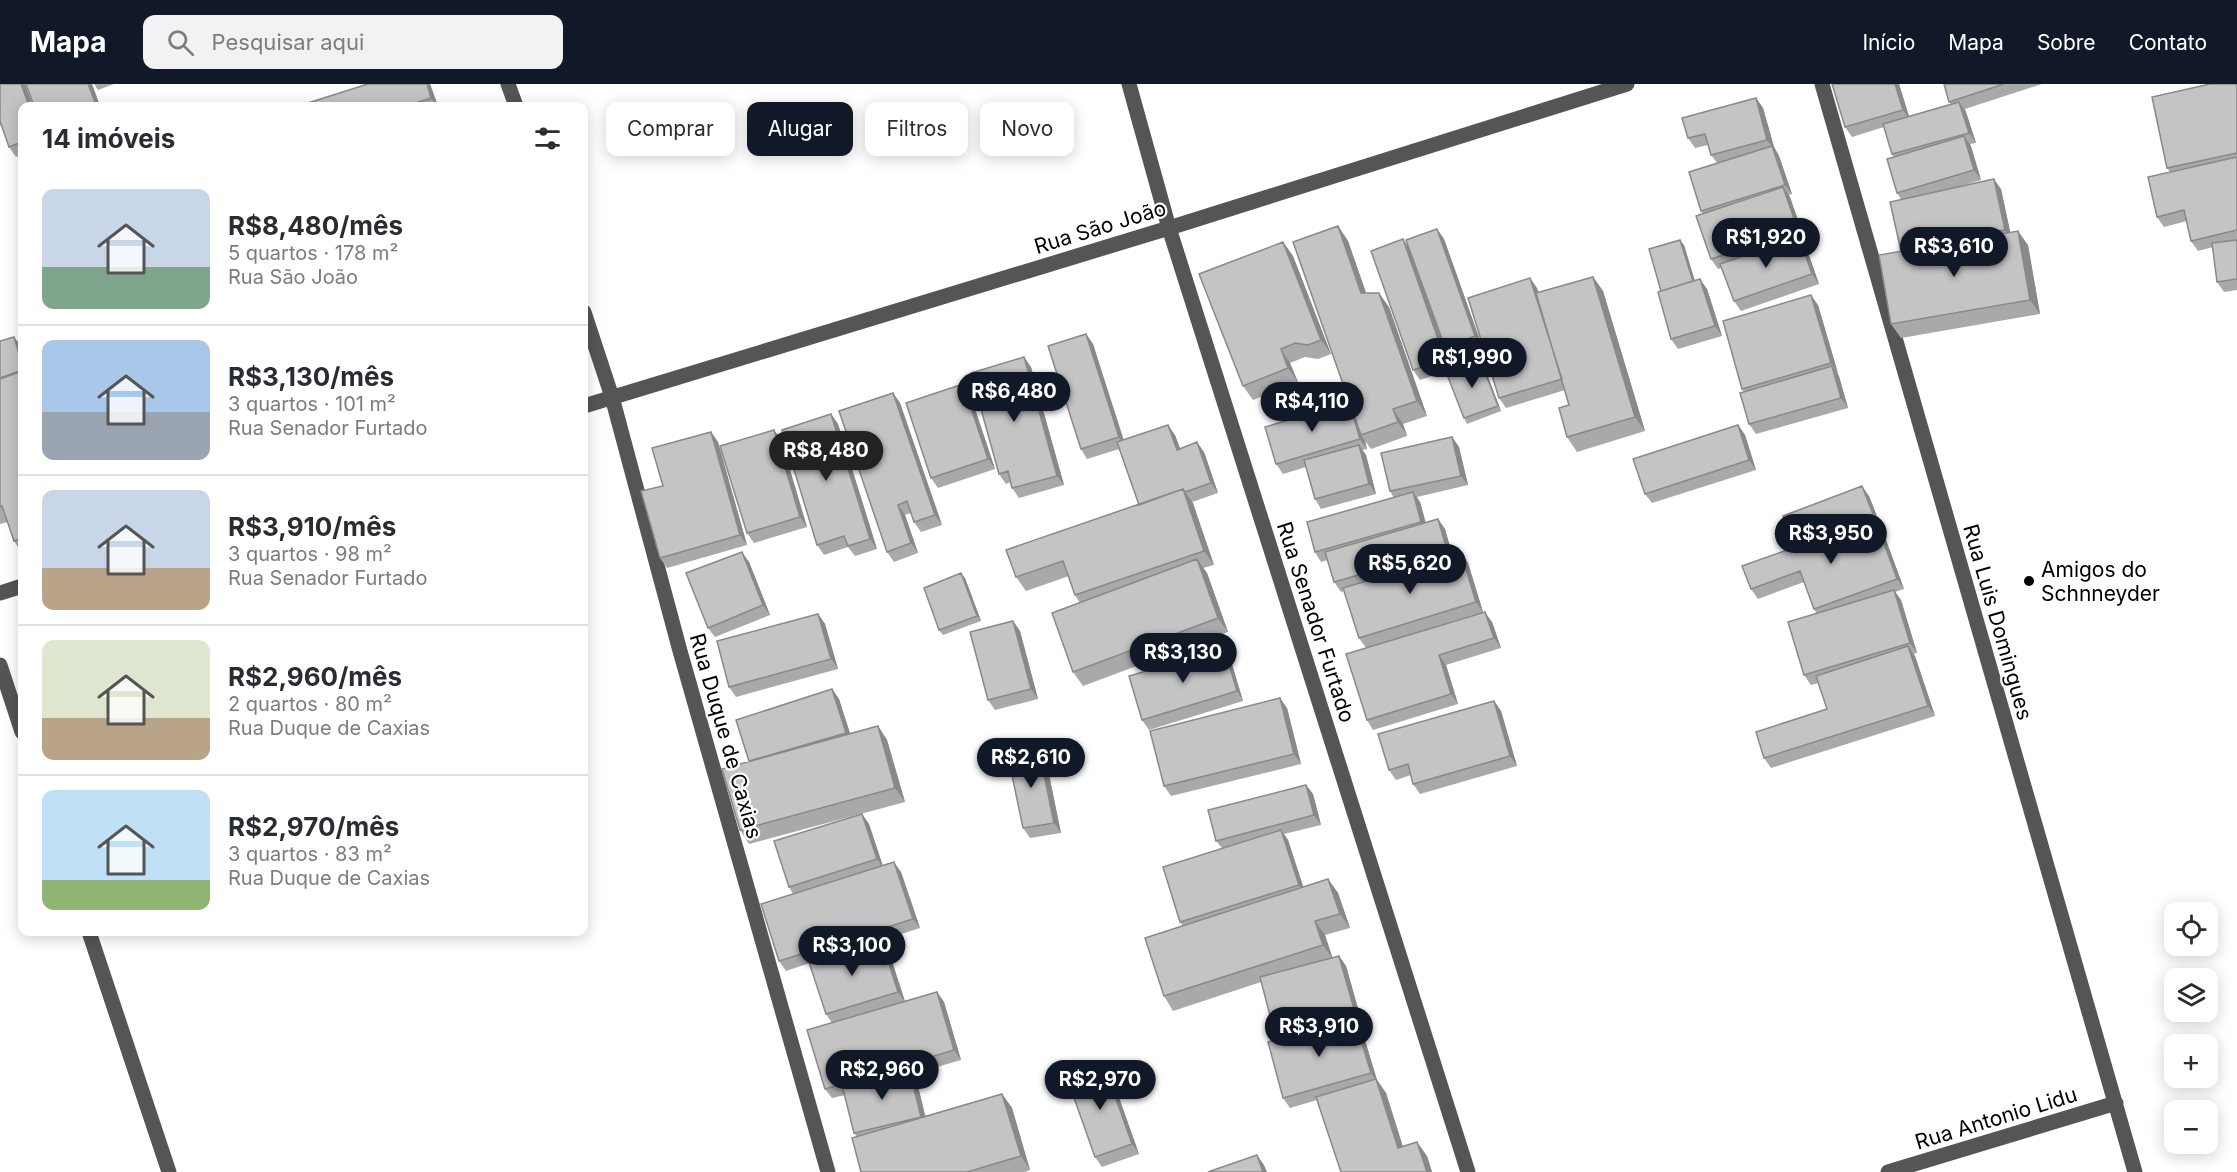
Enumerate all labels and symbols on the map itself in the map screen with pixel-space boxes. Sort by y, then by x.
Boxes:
street label: Rua São João [1031,195,1169,259]
pin: R$1,920 [1711,218,1821,269]
pin: R$3,610 [1899,227,2009,278]
pin: R$1,990 [1417,338,1527,389]
pin: R$6,480 [959,372,1069,423]
pin: R$4,110 [1257,382,1367,433]
pin: R$8,480 [771,431,881,482]
pin: R$3,950 [1776,514,1886,565]
street label: Rua Senador Furtado [1272,519,1360,725]
street label: Rua Luis Domingues [1958,521,2038,723]
pin: R$5,620 [1355,544,1465,595]
place label: Amigos do Schnneyder [2041,557,2160,606]
marker: Amigos do Schnneyder [2022,574,2036,588]
street label: Rua Duque de Caxias [685,631,767,841]
pin: R$3,130 [1128,633,1238,684]
pin: R$2,610 [976,738,1086,789]
pin: R$3,100 [797,926,907,977]
pin: R$3,910 [1264,1007,1374,1058]
pin: R$2,960 [827,1050,937,1101]
pin: R$2,970 [1045,1060,1155,1111]
street label: Rua Antonio Lidu [1912,1081,2080,1155]

